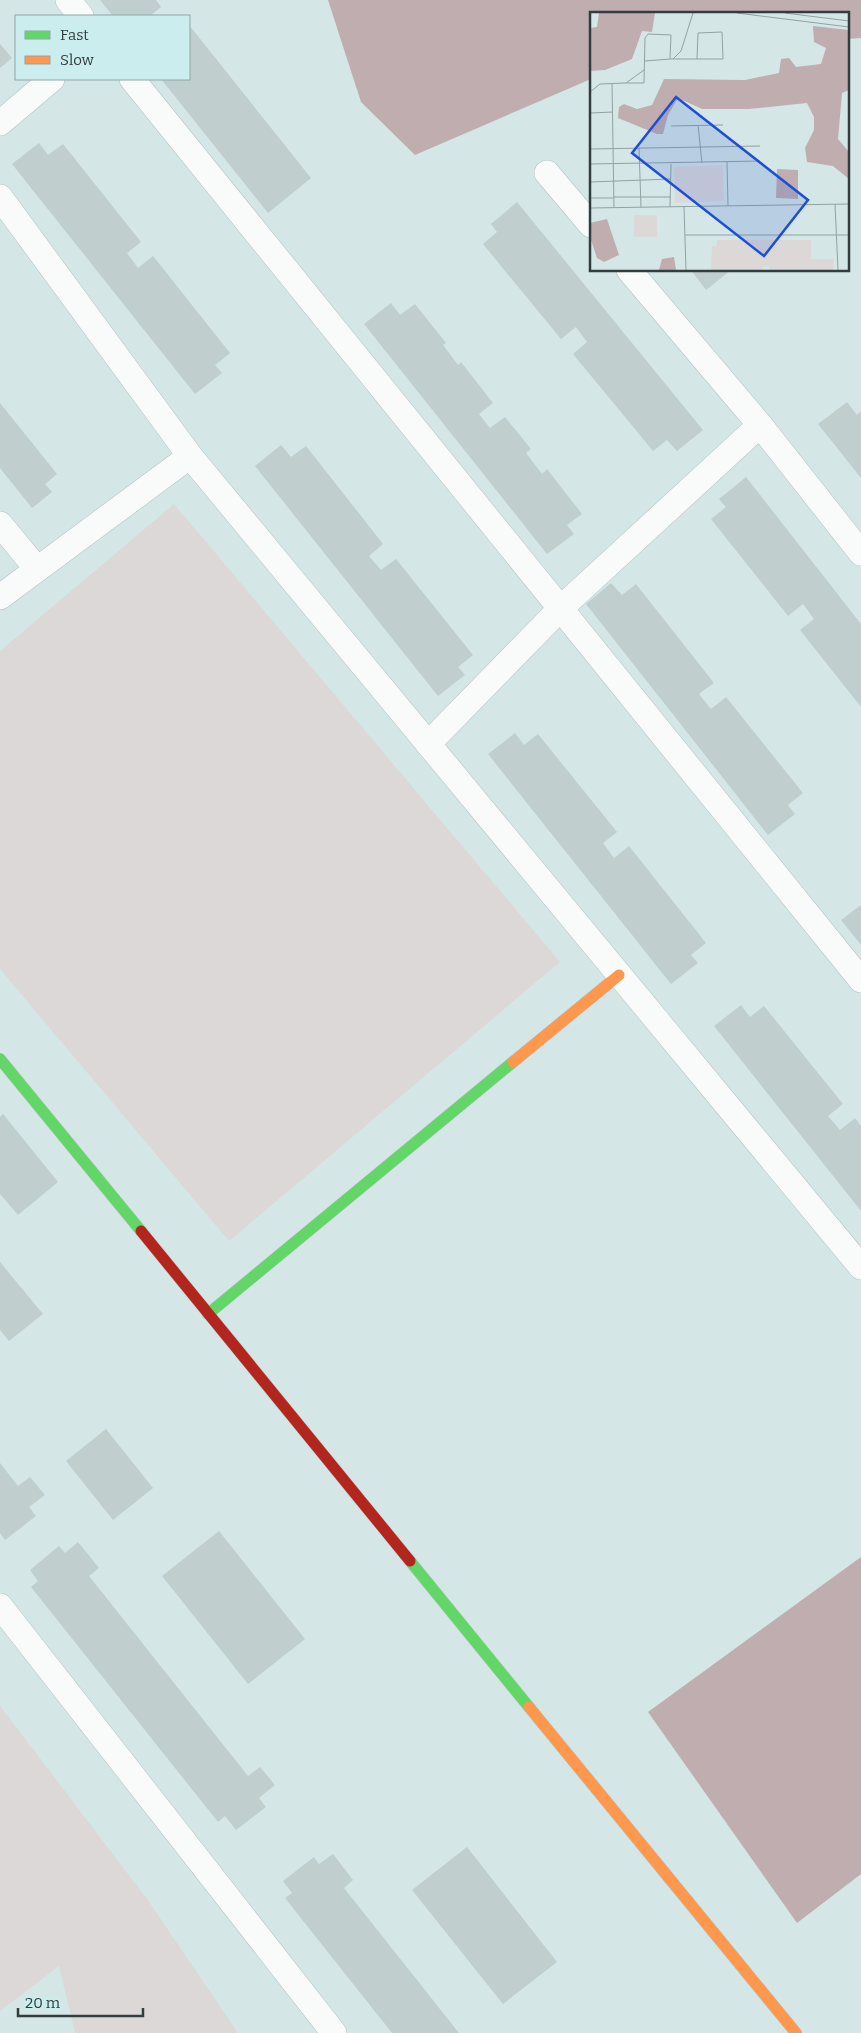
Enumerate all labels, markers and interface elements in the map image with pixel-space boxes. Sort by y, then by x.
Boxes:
inset map [590,12,848,271]
legend [15,15,190,80]
text: Fast [60,26,89,44]
text: Slow [60,51,95,69]
scale bar [18,1986,142,2018]
text: 20 m [25,1994,61,2012]

